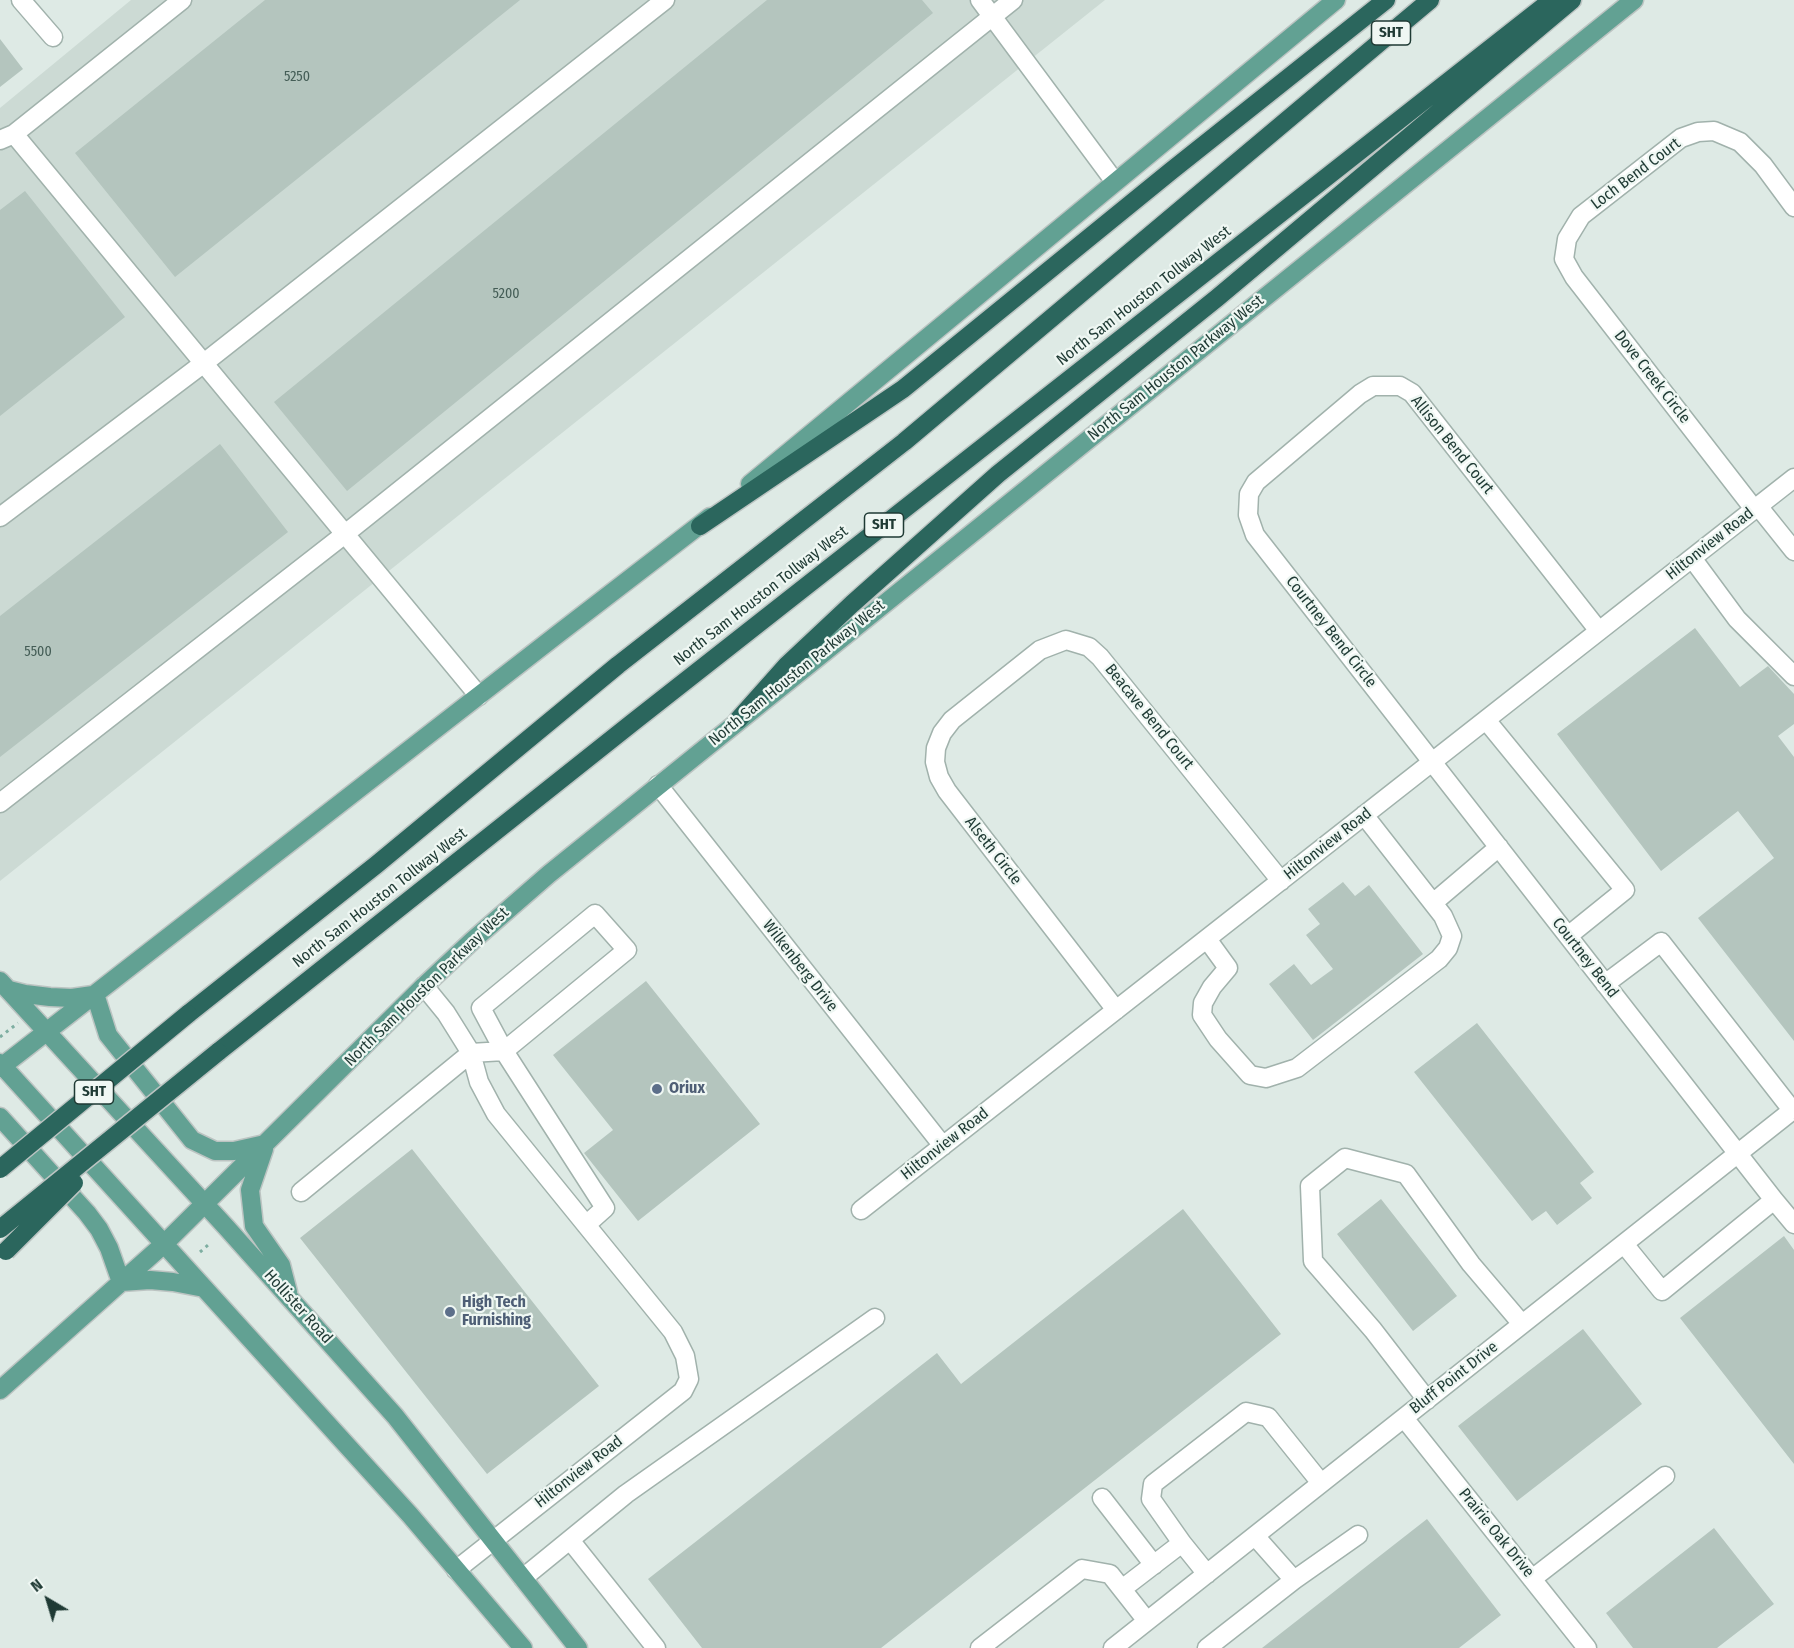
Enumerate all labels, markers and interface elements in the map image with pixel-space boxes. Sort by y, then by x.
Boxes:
road number: SHT [1372,21,1410,45]
house number: 5250 [284,69,310,85]
street label: Loch Bend Court [1587,134,1685,214]
street label: North Sam Houston Tollway West [1053,222,1235,370]
house number: 5200 [492,286,520,302]
street label: North Sam Houston Parkway West [1084,291,1268,445]
street label: Dove Creek Circle [1610,327,1694,427]
street label: Allison Bend Court [1406,392,1498,498]
street label: Hiltonview Road [1662,504,1758,584]
road number: SHT [864,513,904,537]
street label: North Sam Houston Tollway West [670,522,852,670]
street label: Courtney Bend Circle [1282,572,1380,692]
street label: North Sam Houston Parkway West [705,596,889,750]
house number: 5500 [24,644,52,660]
street label: Beacave Bend Court [1101,660,1197,774]
street label: Hiltonview Road [1280,804,1376,884]
street label: Alseth Circle [961,813,1025,889]
street label: North Sam Houston Tollway West [289,824,471,972]
street label: North Sam Houston Parkway West [341,903,513,1071]
street label: Courtney Bend [1548,914,1622,1002]
street label: Wilkenberg Drive [758,916,842,1016]
place label: Oriux [669,1079,705,1099]
road number: SHT [74,1080,113,1104]
marker: Oriux [650,1082,664,1096]
street label: Hiltonview Road [897,1104,993,1184]
street label: Hollister Road [260,1266,336,1348]
place label: High Tech Furnishing [462,1293,531,1331]
marker: High Tech Furnishing [443,1305,457,1319]
street label: Bluff Point Drive [1406,1338,1502,1418]
street label: Hiltonview Road [531,1432,627,1512]
street label: Prairie Oak Drive [1454,1485,1538,1581]
north arrow [18,1570,78,1630]
text: N [27,1575,46,1596]

